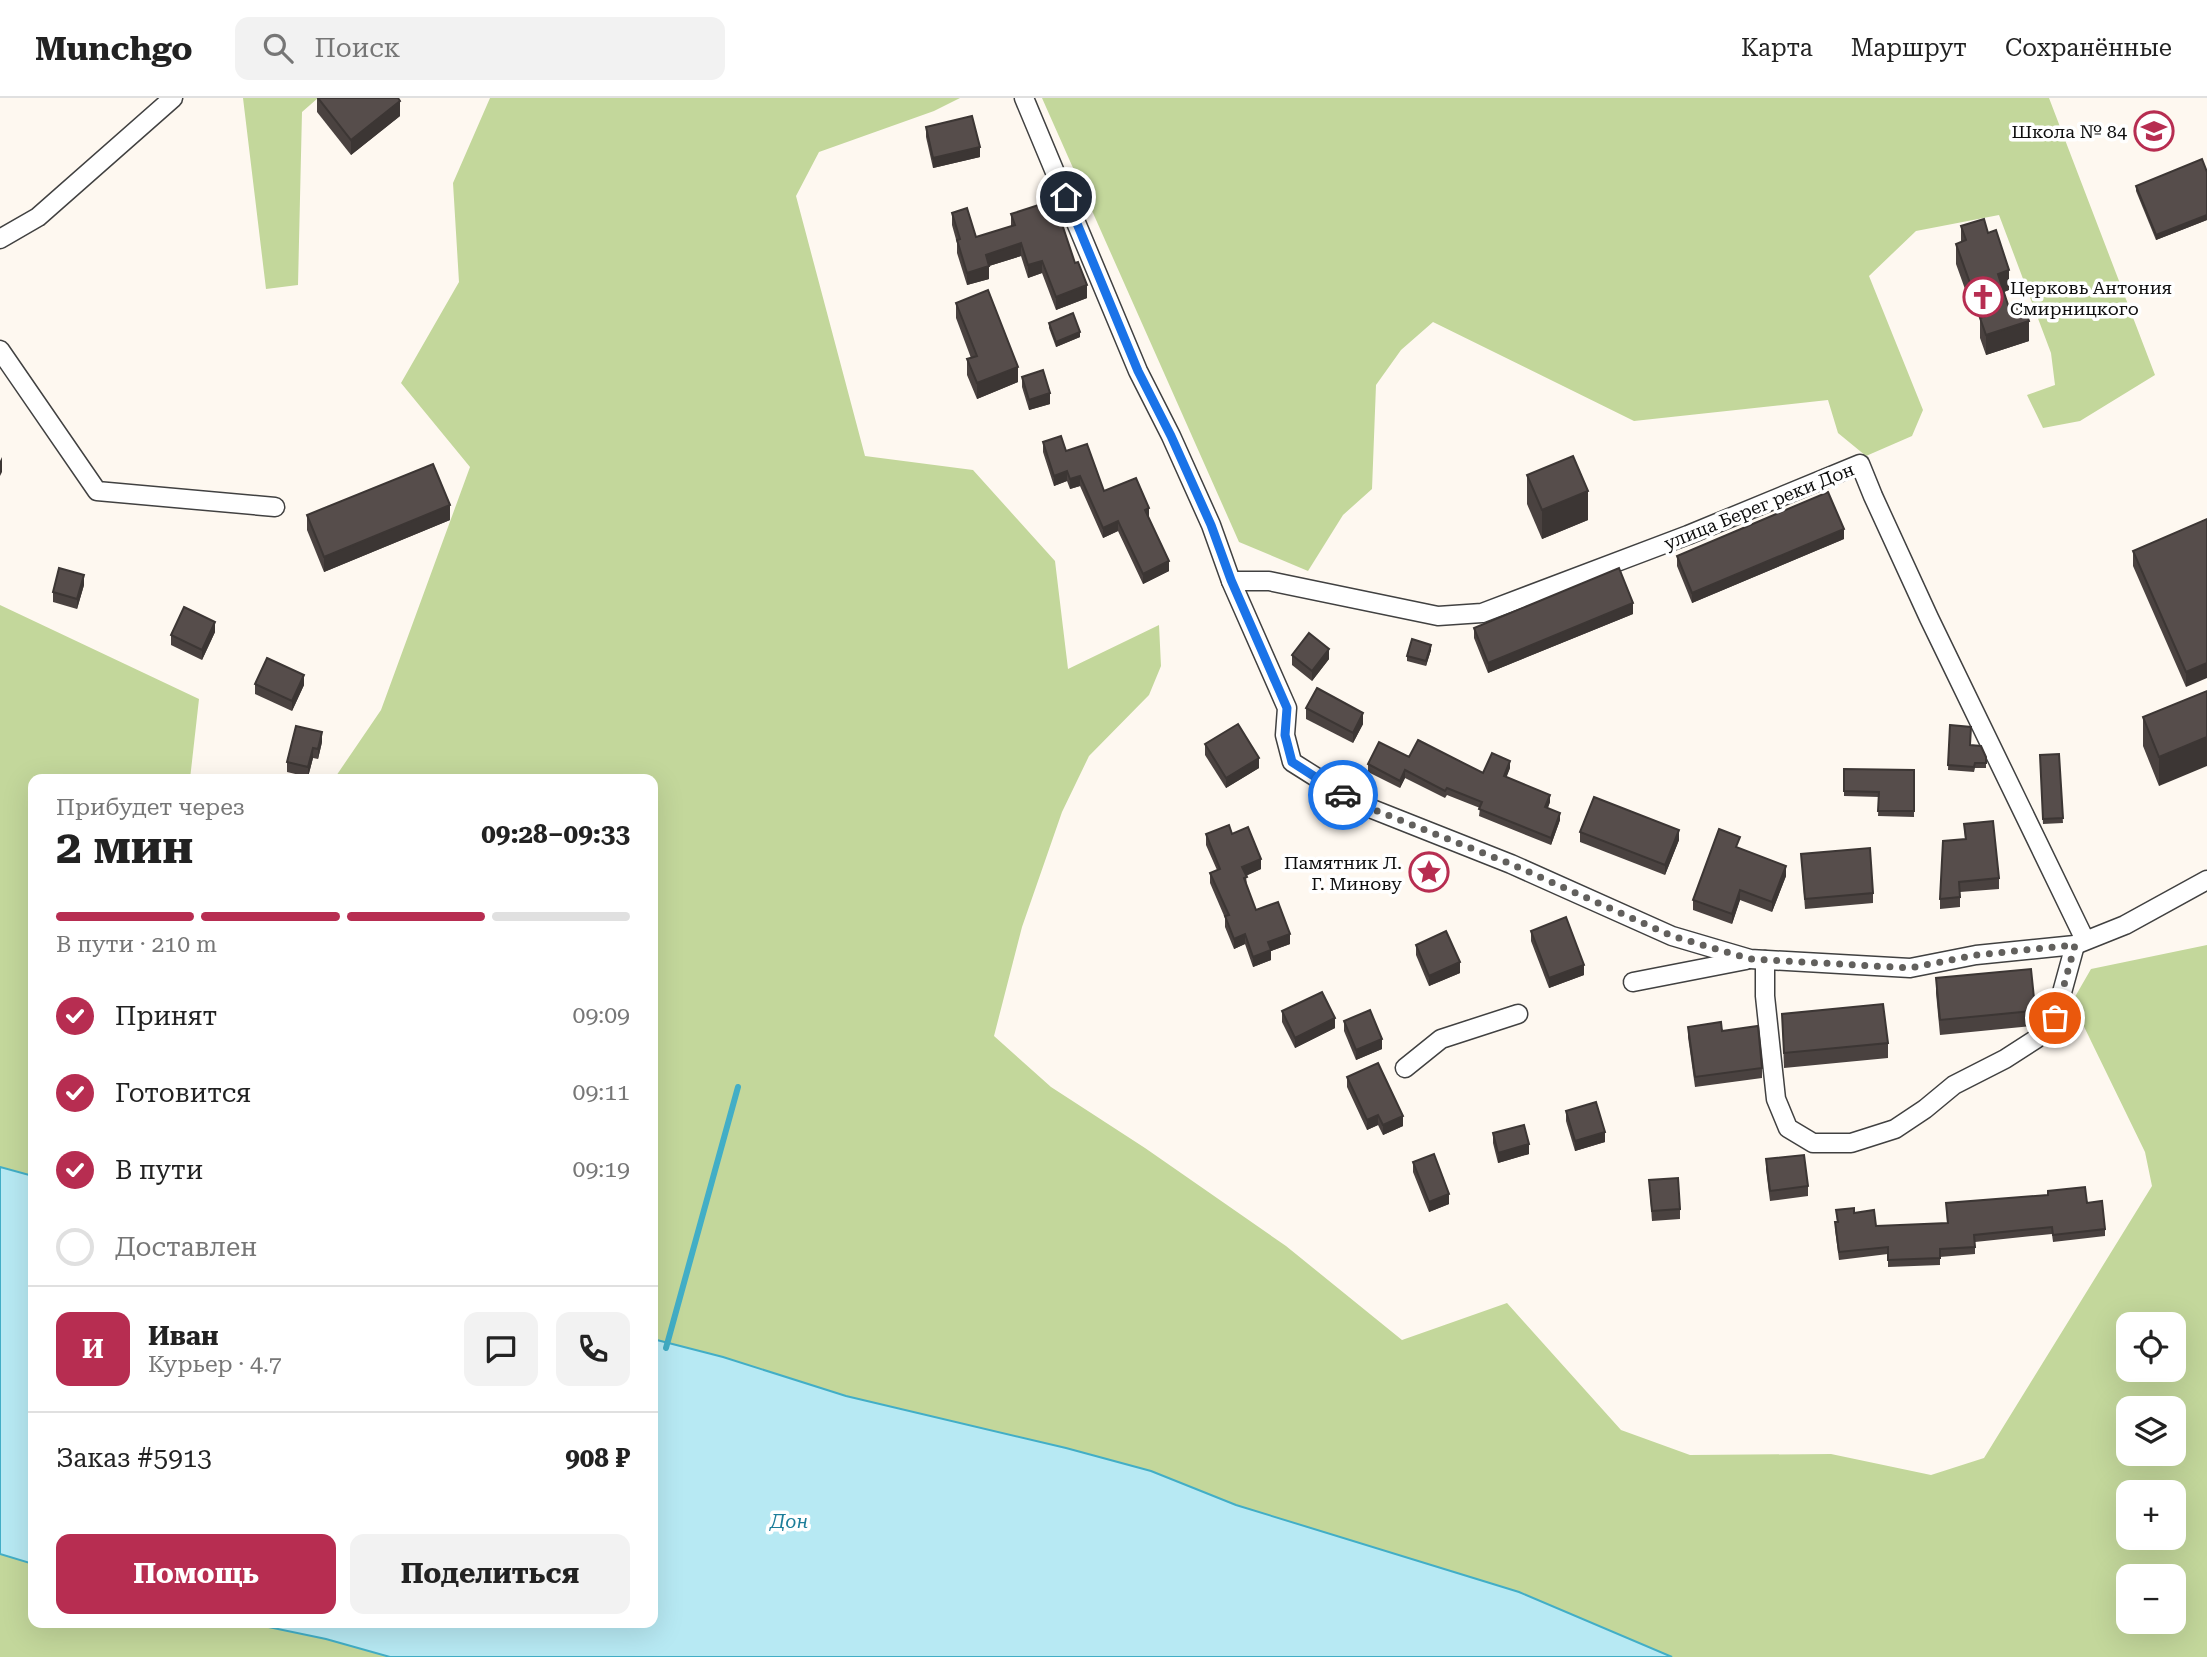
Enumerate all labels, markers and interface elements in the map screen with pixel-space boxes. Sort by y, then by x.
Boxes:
search box [235,17,725,80]
text: Munchgo [35,29,193,68]
icon: search [259,29,297,67]
text: Поиск [315,33,400,63]
text: Карта [1741,34,1813,62]
text: Маршрут [1851,34,1967,62]
text: Сохранённые [2005,34,2172,62]
school or university icon: Школа № 84 [2133,110,2175,152]
place label: Школа № 84 [2011,121,2127,142]
pin [1036,167,1096,227]
icon: home [1047,178,1085,216]
church icon: Церковь Антония Смирницкого [1962,276,2004,318]
place label: Церковь Антония Смирницкого [2010,277,2172,319]
street label: улица Берег реки Дон [1661,458,1857,554]
courier [1308,760,1378,830]
icon: car [1324,776,1362,814]
text: Прибудет через [56,794,245,821]
text: 09:28–09:33 [481,819,630,849]
text: 2 мин [56,820,193,874]
place icon: Памятник Л. Г. Минову [1408,851,1450,893]
place label: Памятник Л. Г. Минову [1284,852,1402,894]
text: В пути · 210 m [56,931,217,958]
pin [2025,988,2085,1048]
icon: check [56,997,94,1035]
icon: bag [2036,999,2074,1037]
text: Принят [115,1001,217,1031]
text: 09:09 [573,1002,630,1029]
icon: check [56,1074,94,1112]
text: Готовится [115,1078,251,1108]
text: 09:11 [573,1079,630,1106]
icon: check [56,1151,94,1189]
text: В пути [115,1155,203,1185]
text: 09:19 [573,1156,630,1183]
text: Доставлен [115,1232,257,1262]
button: chat [464,1312,538,1386]
button: phone [556,1312,630,1386]
map controls [2116,1312,2186,1634]
button: locate [2116,1312,2186,1382]
text: Иван [148,1321,219,1351]
text: И [82,1334,104,1364]
text: Курьер · 4.7 [148,1351,282,1378]
button: layers [2116,1396,2186,1466]
text: Заказ #5913 [56,1443,212,1473]
text: 908 ₽ [565,1443,630,1473]
button: + [2116,1480,2186,1550]
water label: Дон [769,1510,808,1533]
button: Помощь [56,1534,336,1614]
button: Поделиться [350,1534,630,1614]
button: − [2116,1564,2186,1634]

